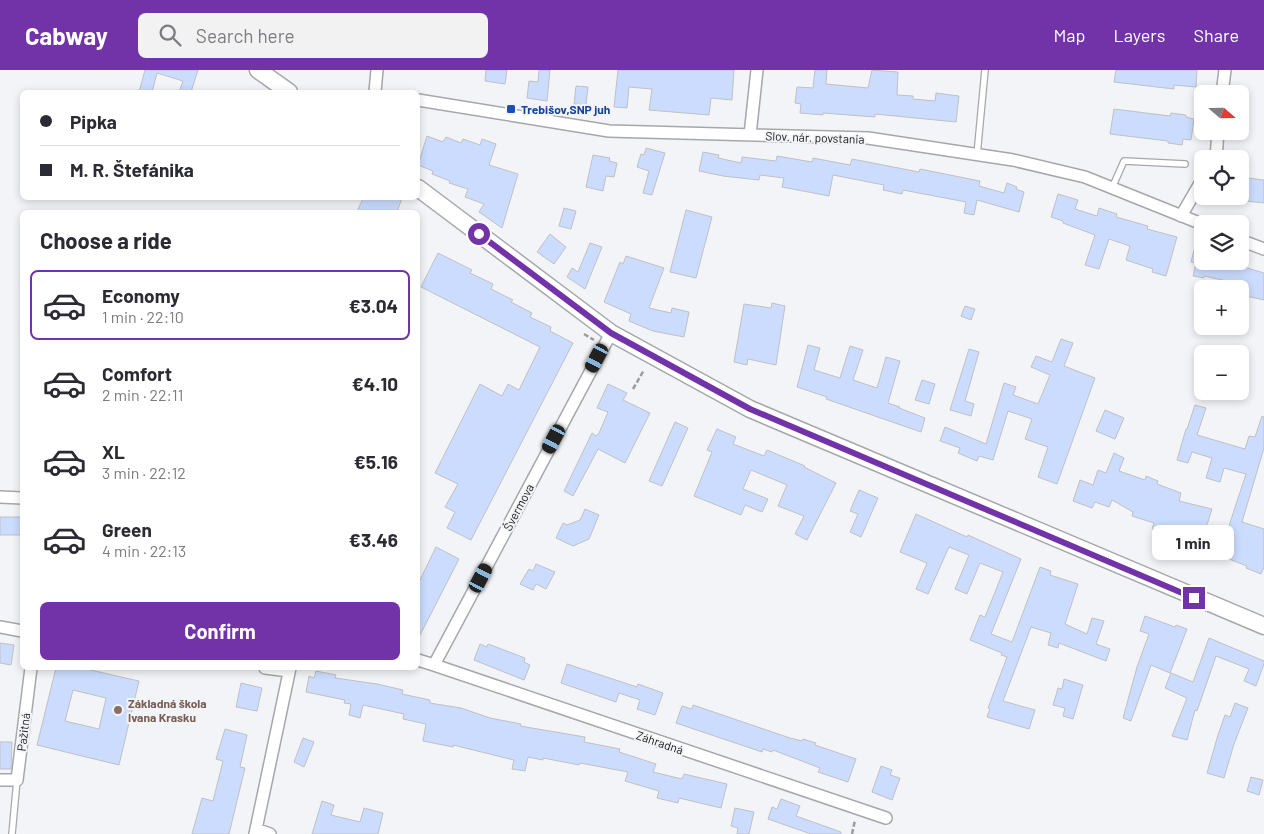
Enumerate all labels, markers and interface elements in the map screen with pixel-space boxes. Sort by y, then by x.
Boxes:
search box [138,13,488,58]
text: Cabway [25,21,108,50]
icon: search [156,21,184,49]
text: Search here [196,24,295,47]
text: Map [1053,24,1085,46]
text: Layers [1113,24,1166,46]
text: Share [1194,24,1239,46]
north arrow [1194,85,1249,140]
map controls [1194,85,1249,400]
place label: Trebišov,SNP juh [521,102,610,116]
marker: Trebišov,SNP juh [505,103,517,115]
text: Pipka [70,110,117,133]
street label: Slov. nár. povstania [765,128,865,146]
button: locate [1194,150,1249,205]
text: M. R. Štefánika [70,158,194,181]
button: layers [1194,215,1249,270]
route start [468,223,490,245]
text: Choose a ride [40,227,172,253]
button: + [1194,280,1249,335]
icon: car [42,283,87,328]
text: Economy [102,284,180,307]
text: €3.04 [349,294,398,317]
text: 1 min · 22:10 [102,307,184,326]
car [583,341,610,375]
button: − [1194,345,1249,400]
icon: car [42,361,87,406]
text: Comfort [102,362,172,385]
text: €4.10 [352,372,398,395]
text: 2 min · 22:11 [102,385,183,404]
car [540,422,567,456]
icon: car [42,439,87,484]
text: XL [102,440,125,463]
text: €5.16 [354,450,398,473]
text: 3 min · 22:12 [102,463,186,482]
street label: Švermova [500,481,536,533]
icon: car [42,517,87,562]
text: Green [102,518,152,541]
callout: 1 min [1153,526,1235,560]
text: €3.46 [349,528,398,551]
text: 1 min [1175,533,1211,552]
text: 4 min · 22:13 [102,541,186,560]
car [467,561,494,595]
route end [1183,587,1205,609]
button: Confirm [40,602,400,660]
place label: Základná škola Ivana Krasku [128,696,207,724]
marker: Základná škola Ivana Krasku [112,704,124,716]
street label: Pažitná [14,712,32,752]
street label: Záhradná [635,727,685,757]

